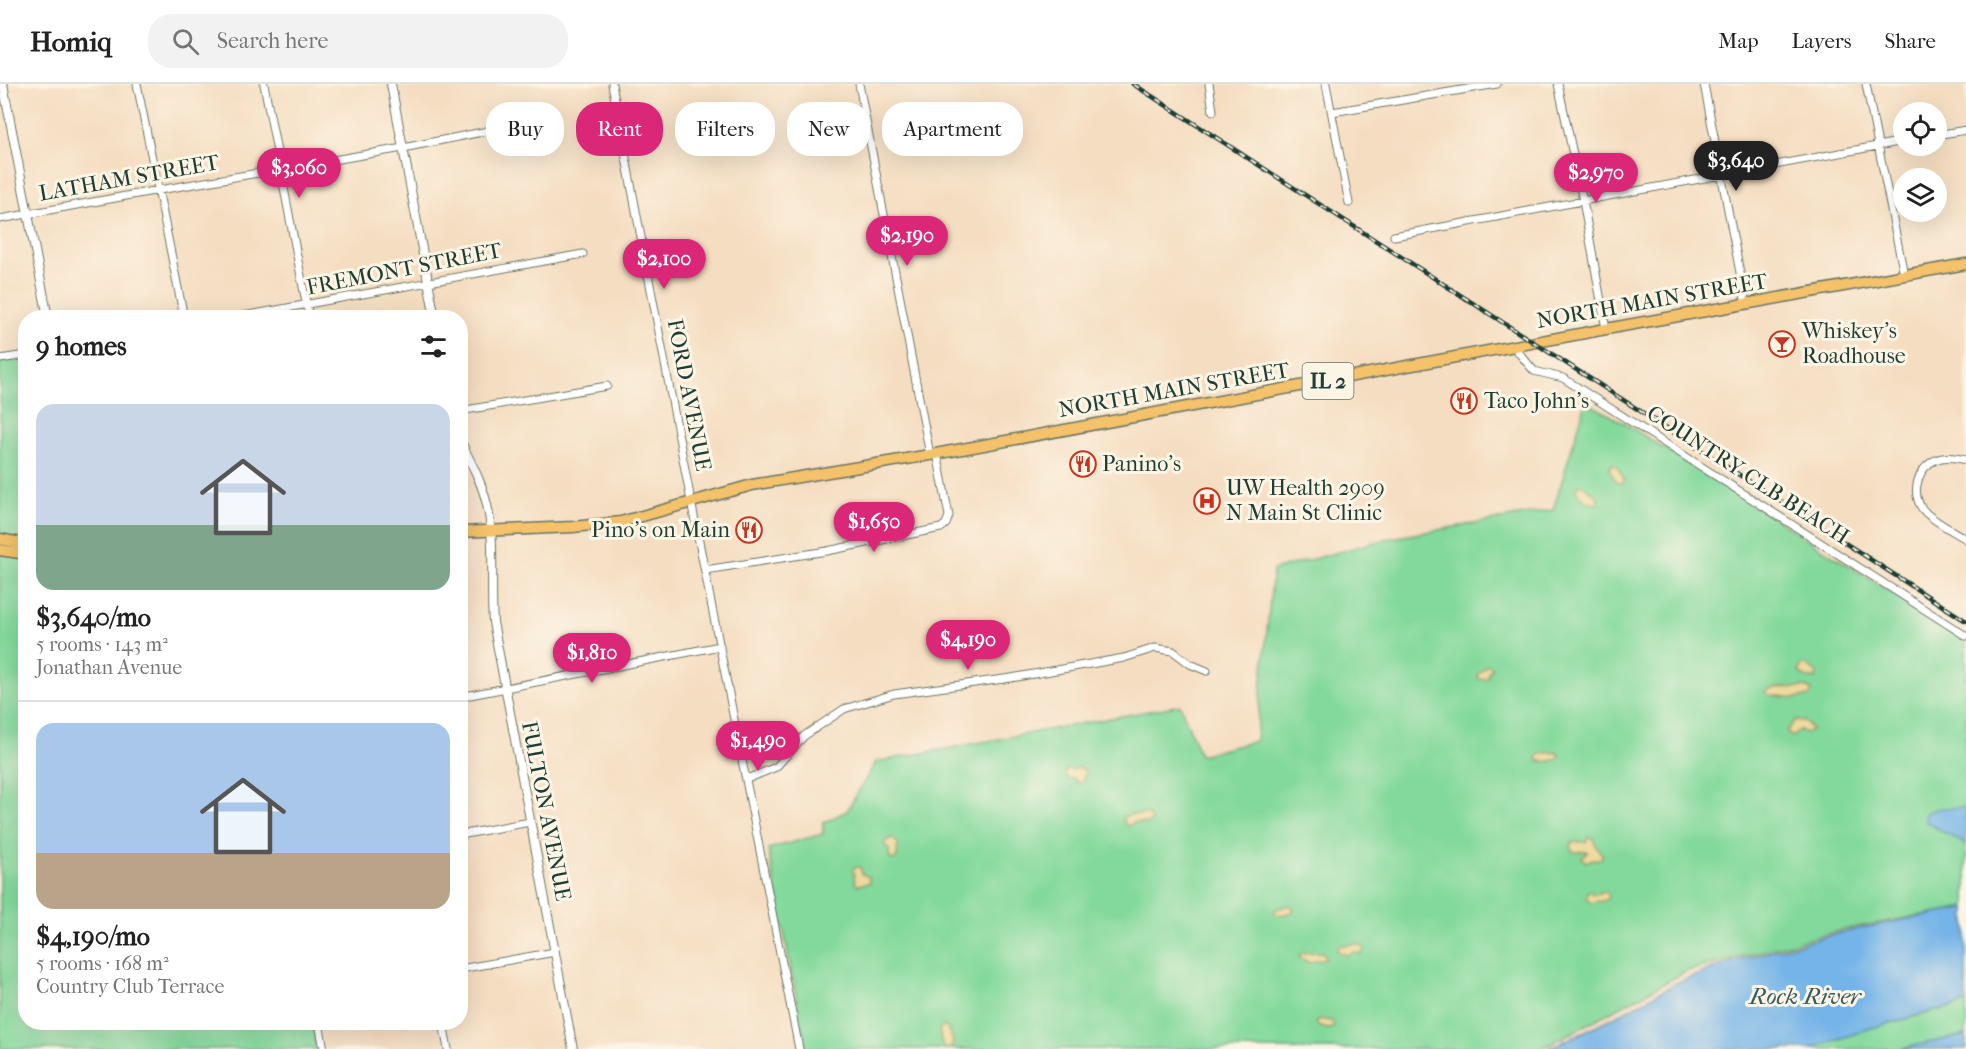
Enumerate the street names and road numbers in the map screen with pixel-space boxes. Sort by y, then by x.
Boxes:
street label: LATHAM STREET [37,149,222,207]
street label: FREMONT STREET [304,237,505,301]
street label: NORTH MAIN STREET [1534,268,1771,334]
street label: FORD AVENUE [662,317,716,473]
street label: NORTH MAIN STREET [1056,357,1293,423]
road number: IL 2 [1302,363,1354,399]
street label: COUNTRY CLB BEACH [1642,400,1854,550]
street label: FULTON AVENUE [516,719,576,903]

